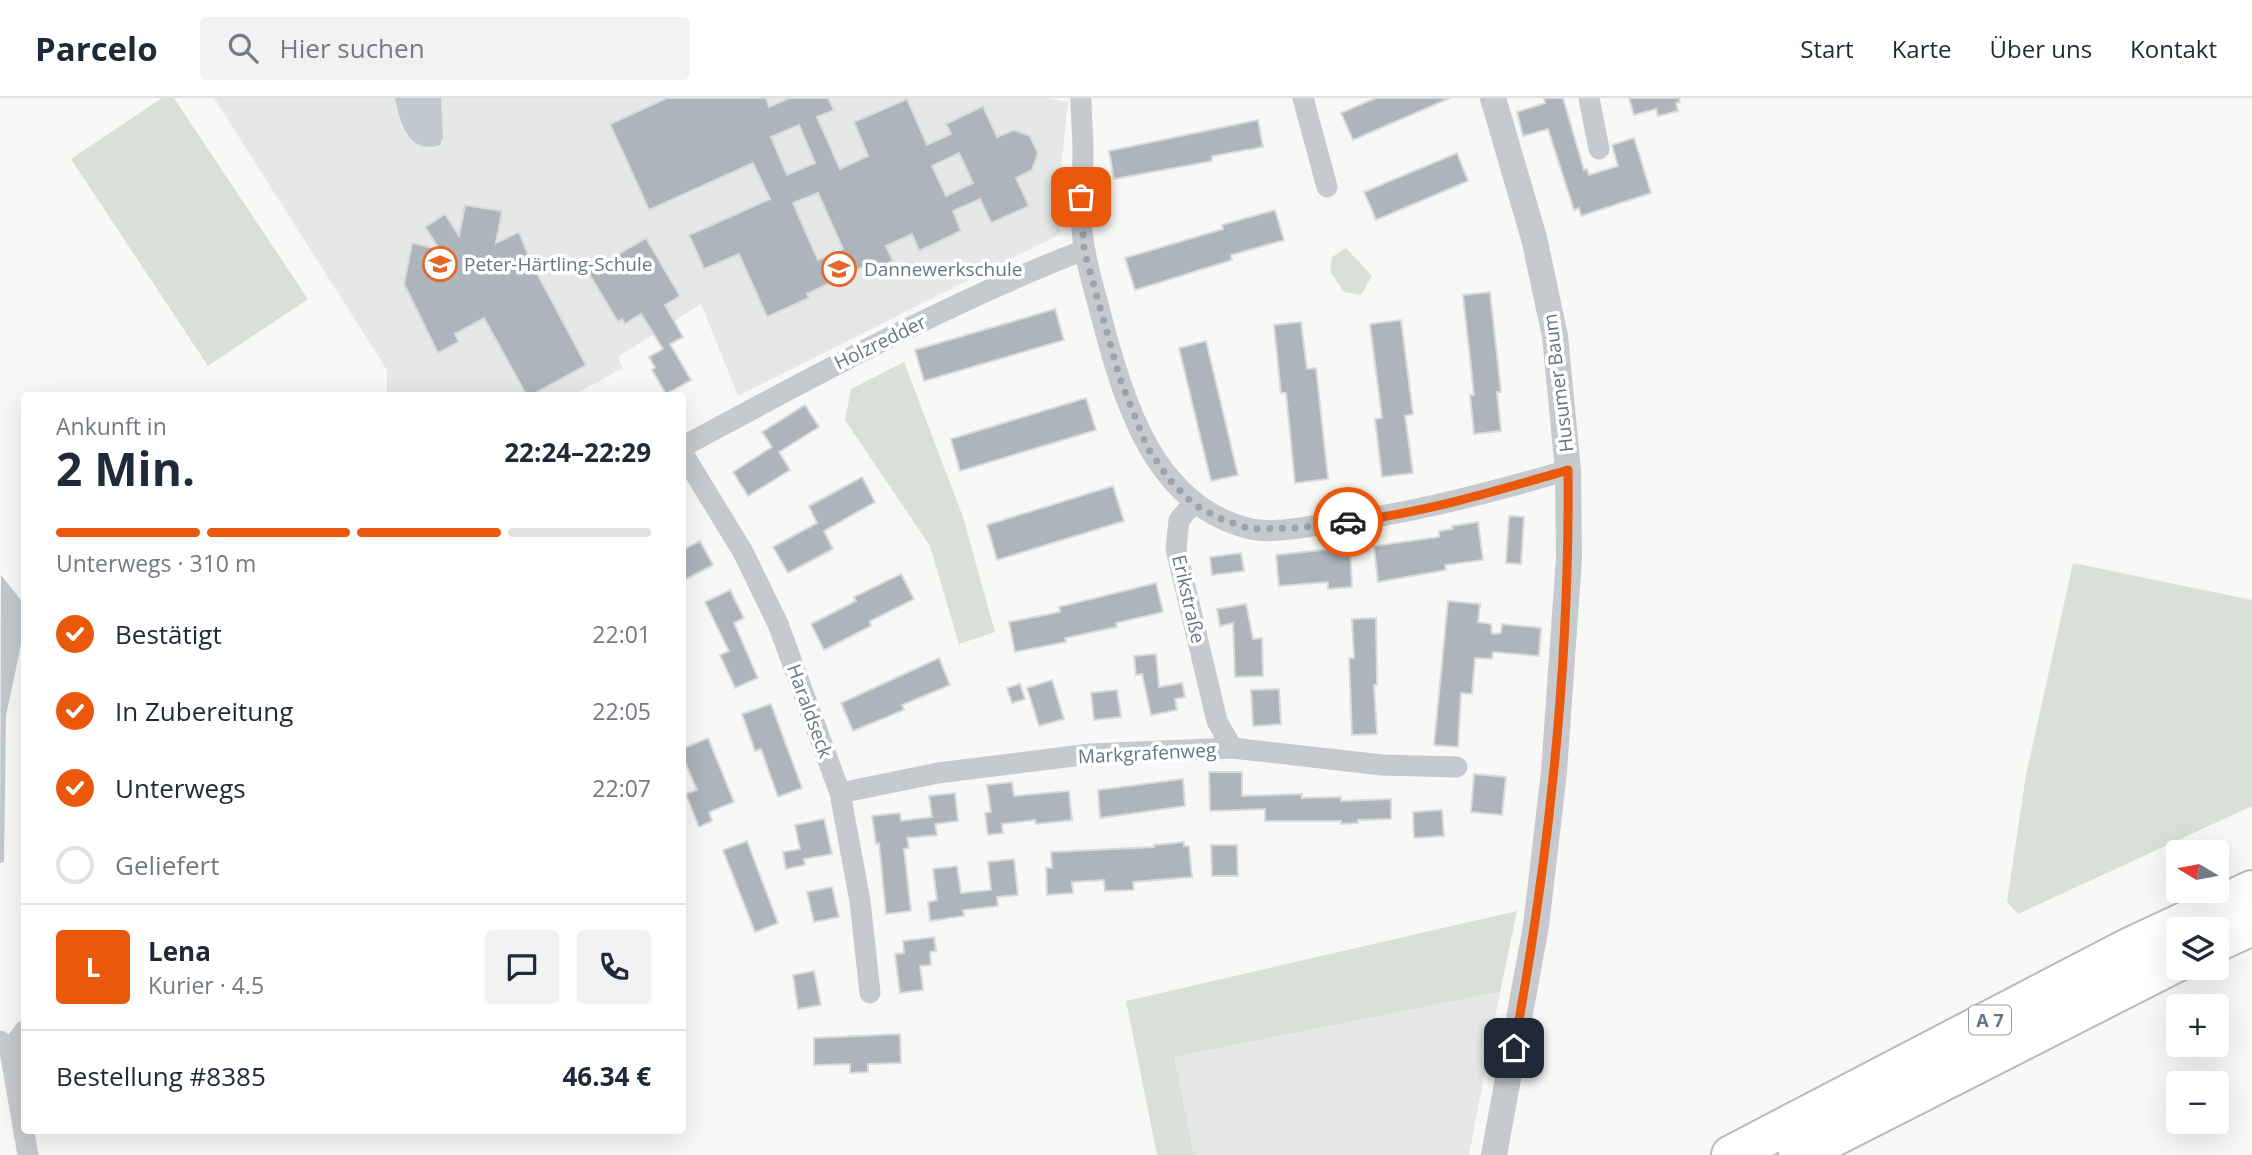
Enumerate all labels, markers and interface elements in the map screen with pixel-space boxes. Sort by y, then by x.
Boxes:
search box [200,17,690,80]
text: Parcelo [35,26,158,71]
icon: search [224,29,262,67]
text: Hier suchen [280,30,425,66]
text: Start [1800,32,1854,65]
text: Karte [1892,32,1952,65]
text: Über uns [1990,32,2092,65]
text: Kontakt [2130,32,2217,65]
pin [1051,167,1111,227]
icon: bag [1062,178,1100,216]
school or university icon: Peter-Härtling-Schule [421,245,459,283]
school or university icon: Dannewerkschule [820,250,858,288]
place label: Peter-Härtling-Schule [464,251,653,277]
place label: Dannewerkschule [864,256,1022,282]
street label: Holzredder [830,308,931,375]
street label: Husumer Baum [1537,312,1579,454]
text: Ankunft in [56,410,167,442]
text: 22:24–22:29 [504,434,651,470]
text: 2 Min. [56,437,195,499]
courier [1313,487,1383,557]
icon: car [1329,503,1367,541]
text: Unterwegs · 310 m [56,547,256,579]
street label: Erikstraße [1166,552,1212,646]
icon: check [56,615,94,653]
text: Bestätigt [115,616,222,652]
text: 22:01 [592,618,651,650]
street label: Haraldseck [781,660,839,762]
icon: check [56,692,94,730]
text: In Zubereitung [115,693,293,729]
text: 22:05 [592,695,651,727]
street label: Markgrafenweg [1077,736,1217,770]
icon: check [56,769,94,807]
text: Unterwegs [115,770,246,806]
text: 22:07 [592,772,651,804]
north arrow [2166,840,2230,903]
map controls [2166,840,2229,1134]
text: Geliefert [115,847,219,883]
button: layers [2166,917,2229,980]
button: chat [485,930,559,1004]
button: phone [577,930,651,1004]
text: Lena [148,933,211,969]
text: L [86,949,100,985]
text: Kurier · 4.5 [148,969,264,1001]
button: + [2166,994,2229,1057]
road number: A 7 [1969,1006,2011,1035]
pin [1484,1018,1544,1078]
icon: home [1495,1029,1533,1067]
text: Bestellung #8385 [56,1058,266,1094]
text: 46.34 € [563,1058,651,1094]
button: − [2166,1071,2229,1134]

